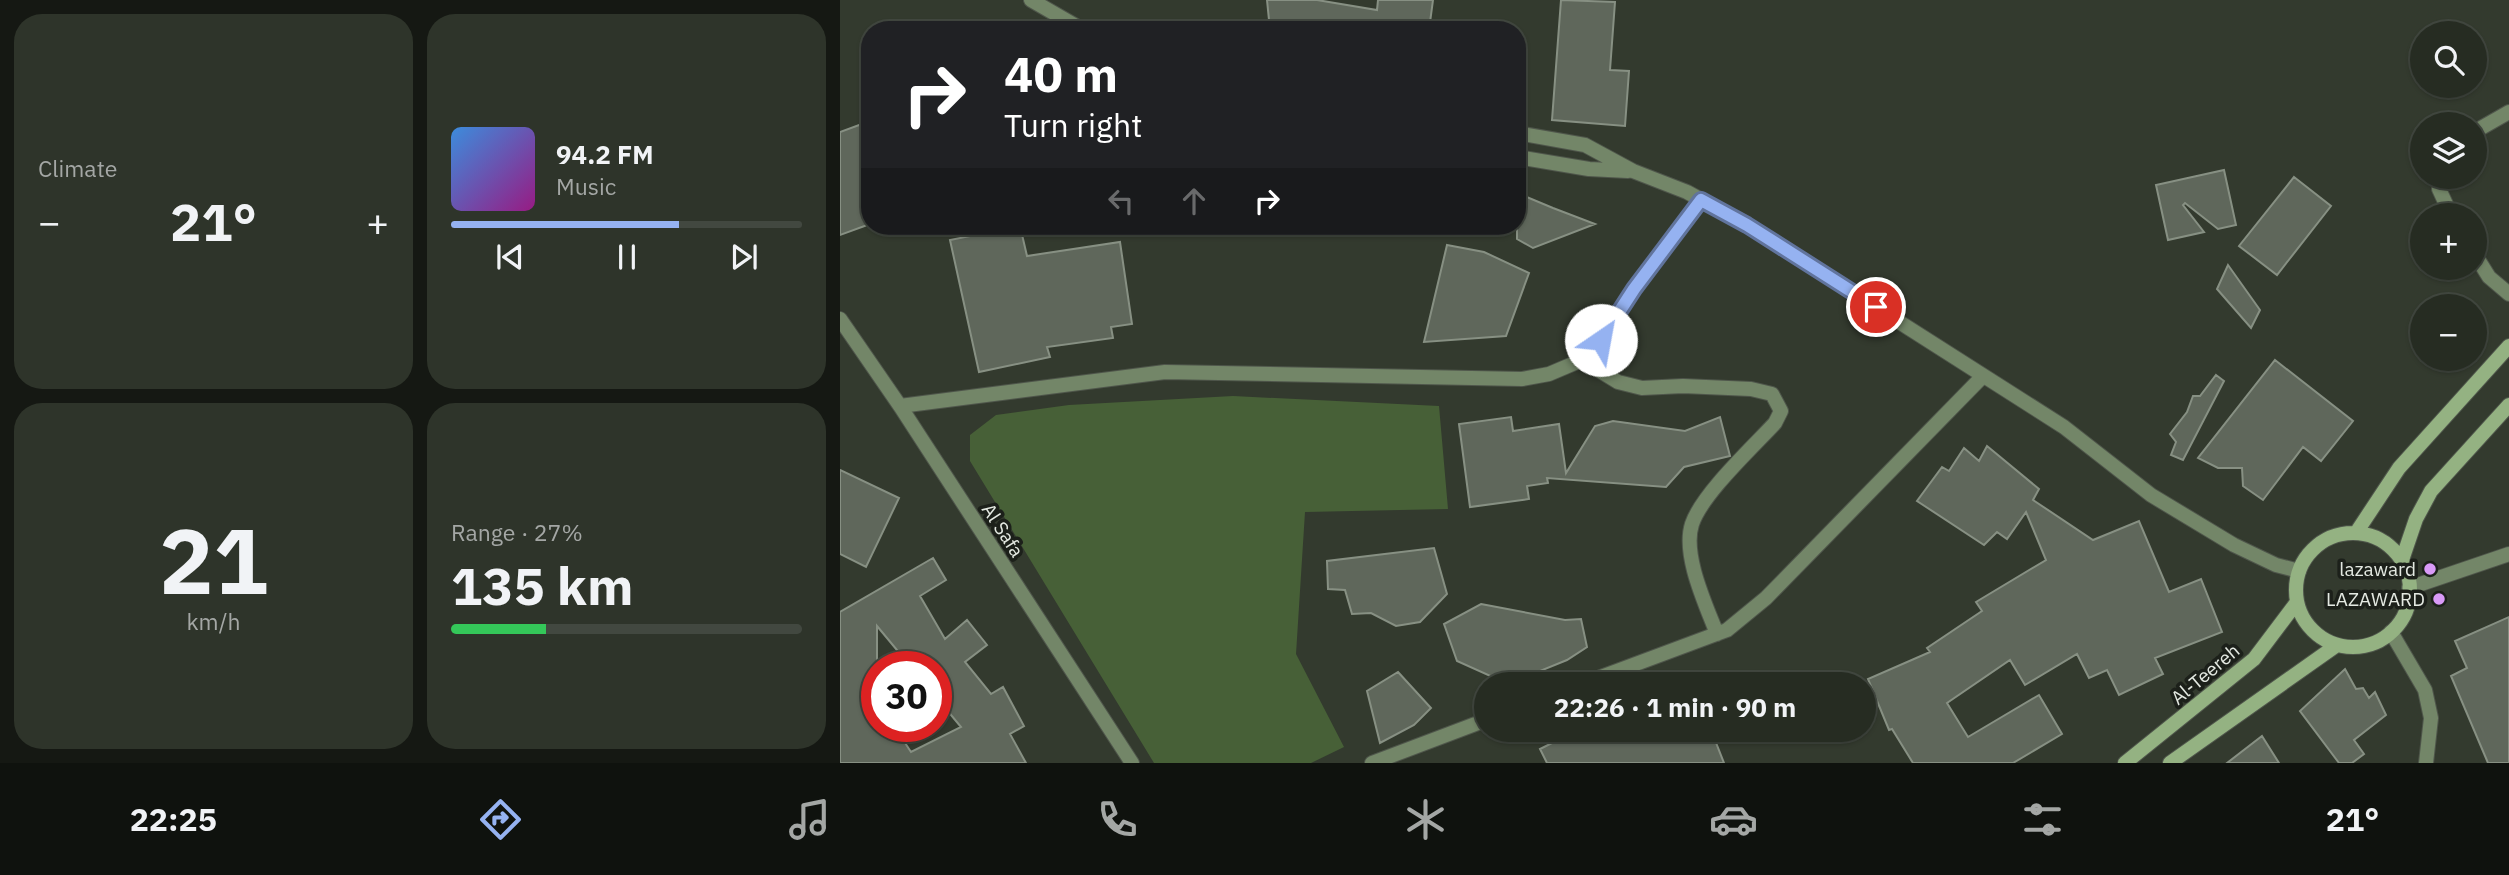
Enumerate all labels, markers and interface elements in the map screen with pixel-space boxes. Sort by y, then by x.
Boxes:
map controls [2410,21,2487,371]
button: search [2410,21,2487,98]
text: 40 m [1004,42,1118,105]
icon: right [889,49,980,140]
text: Turn right [1004,104,1142,146]
button: layers [2410,112,2487,189]
text: 94.2 FM [556,137,654,171]
text: Climate [38,153,117,183]
text: Music [556,171,616,201]
icon: left [1102,182,1140,220]
icon: ahead [1175,182,1213,220]
icon: right [1248,182,1286,220]
text: 21° [170,188,257,255]
text: − [38,197,61,246]
text: + [366,197,389,246]
button: + [2410,203,2487,280]
icon: previous [491,238,529,276]
icon: pause [608,238,646,276]
icon: next [725,238,763,276]
pin [1846,277,1906,337]
icon: arrive [1857,288,1895,326]
button: − [2410,294,2487,371]
position arrow [1564,303,1638,377]
street label: Al Safa [977,499,1029,561]
text: 21 [159,501,268,619]
text: Range · 27% [451,517,583,547]
text: 135 km [451,552,633,619]
place label: lazaward [2339,557,2416,581]
marker: lazaward [2422,561,2438,577]
place label: LAZAWARD [2326,587,2425,611]
marker: LAZAWARD [2431,591,2447,607]
text: km/h [186,606,241,636]
street label: Al-Teereh [2166,638,2244,710]
speed limit sign: 30 [861,651,952,742]
text: 22:26 · 1 min · 90 m [1554,690,1796,724]
icon: directions [476,795,525,844]
icon: music [785,795,834,844]
icon: phone [1093,795,1142,844]
icon: climate [1401,795,1450,844]
icon: car [1709,795,1758,844]
icon: filters [2018,795,2067,844]
text: 22:25 [130,798,217,840]
text: 21° [2326,798,2379,840]

